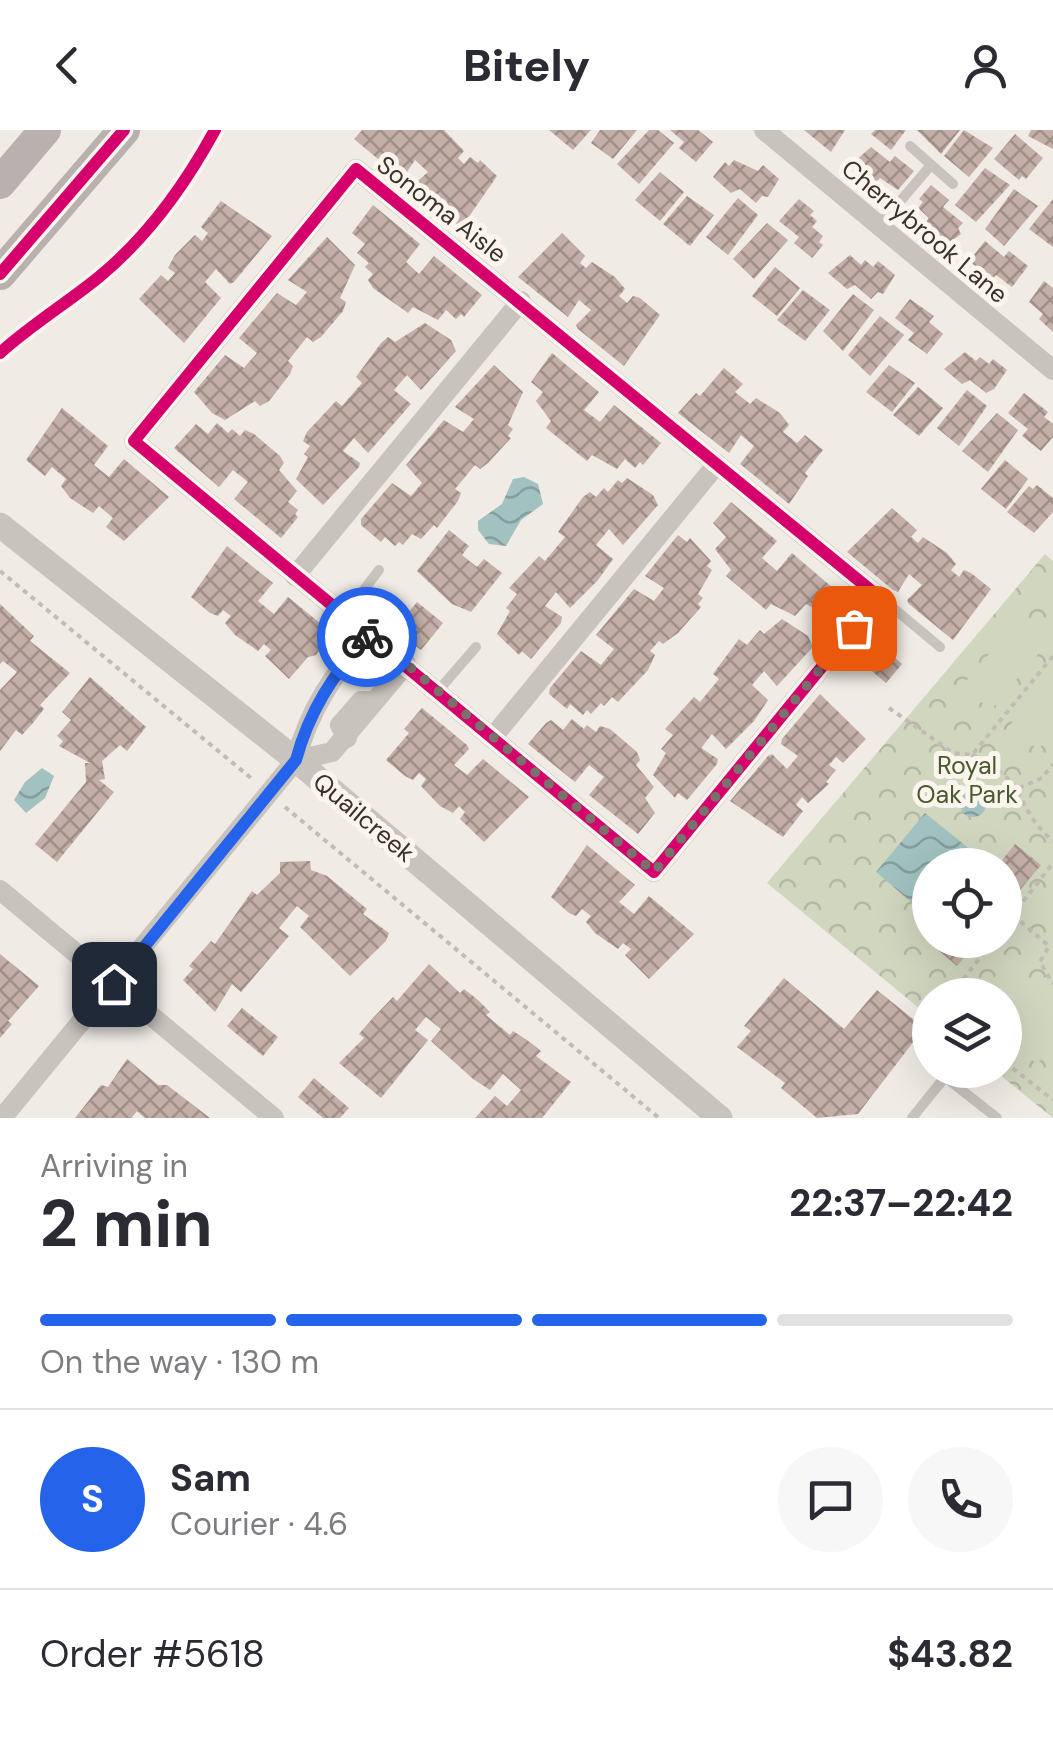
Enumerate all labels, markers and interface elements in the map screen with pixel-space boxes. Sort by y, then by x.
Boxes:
text: Bitely [463,36,590,95]
icon: back [40,38,95,93]
icon: person [958,38,1013,93]
street label: Sonoma Aisle [370,148,513,270]
street label: Cherrybrook Lane [835,152,1015,311]
pin [812,586,897,671]
courier [317,587,417,687]
icon: bag [827,601,882,656]
icon: bike [340,610,395,665]
park label: Royal Oak Park [916,749,1018,811]
street label: Quailcreek [306,765,422,870]
map controls [912,848,1022,1088]
button: locate [912,848,1022,958]
pin [72,942,157,1027]
icon: home [87,957,142,1012]
button: layers [912,978,1022,1088]
text: Arriving in [40,1145,188,1187]
text: 22:37–22:42 [789,1178,1013,1228]
text: 2 min [40,1182,213,1266]
text: On the way · 130 m [40,1341,319,1383]
button: chat [778,1447,883,1552]
button: phone [908,1447,1013,1552]
text: Sam [170,1453,251,1503]
text: S [81,1474,104,1524]
text: Courier · 4.6 [170,1503,348,1545]
text: Order #5618 [40,1629,265,1679]
text: $43.82 [887,1629,1013,1679]

